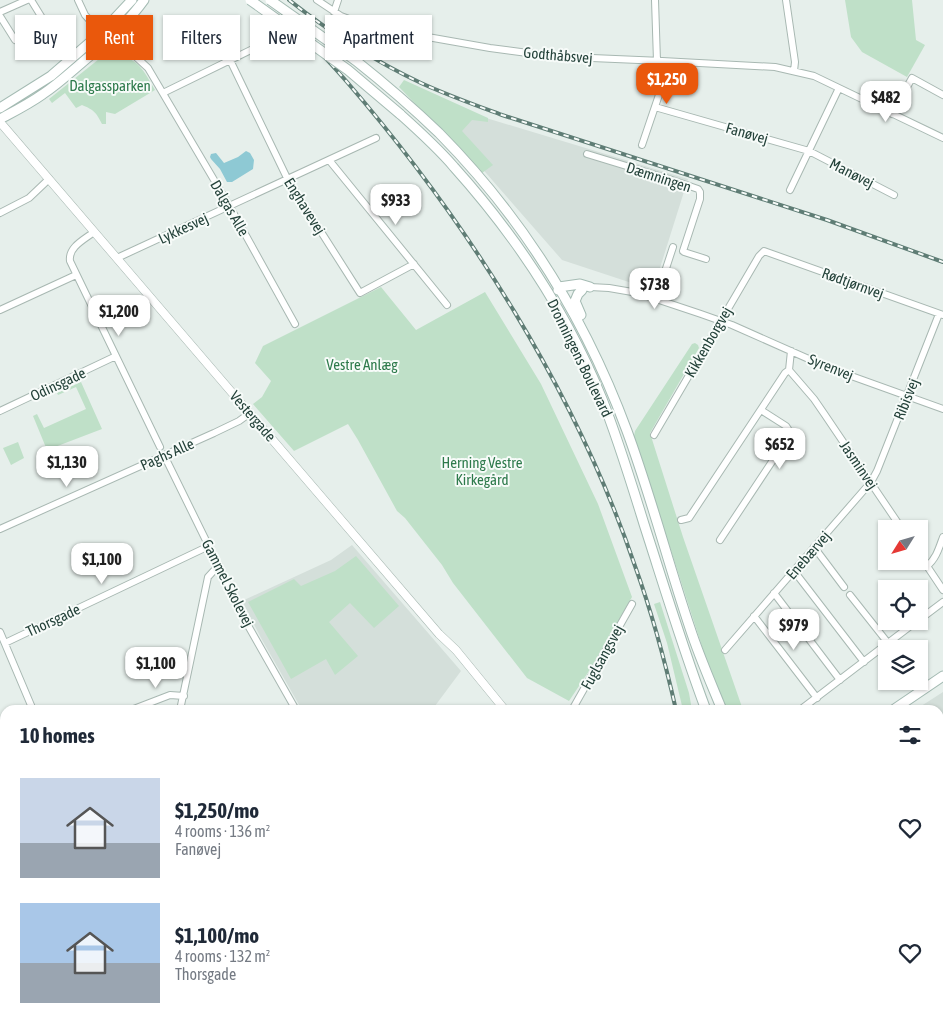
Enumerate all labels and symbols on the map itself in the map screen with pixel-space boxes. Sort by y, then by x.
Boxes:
street label: Godthåbsvej [523,44,593,66]
pin: $1,250 [626,62,708,105]
park label: Dalgassparken [69,77,151,94]
pin: $482 [856,80,916,123]
street label: Fanøvej [724,119,770,147]
street label: Manøvej [827,155,877,191]
street label: Dæmningen [624,159,694,195]
street label: Enghavevej [281,175,329,237]
street label: Dalgas Alle [207,177,253,239]
pin: $933 [366,184,426,226]
street label: Lykkesvej [155,209,211,247]
street label: Rødtjørnvej [820,264,886,302]
pin: $738 [625,268,685,310]
pin: $1,200 [78,294,160,337]
street label: Dronningens Boulevard [544,296,616,420]
street label: Kikkenborgvej [681,304,735,380]
street label: Syrenvej [806,350,856,384]
park label: Vestre Anlæg [326,356,398,373]
street label: Odinsgade [28,364,88,404]
street label: Ribisvej [890,376,922,422]
street label: Vestergade [227,387,280,445]
pin: $652 [750,428,810,470]
street label: Paghs Alle [137,435,197,473]
street label: Jasminvej [837,437,881,493]
pin: $1,130 [26,446,108,488]
park label: Herning Vestre Kirkegård [441,454,523,488]
north arrow [878,520,928,570]
street label: Enebærvej [783,528,833,582]
street label: Gammel Skolevej [199,536,257,630]
pin: $1,100 [61,542,143,585]
street label: Thorsgade [23,600,83,640]
pin: $979 [764,608,824,651]
street label: Fuglsangsvej [577,622,627,692]
pin: $1,100 [115,646,197,689]

